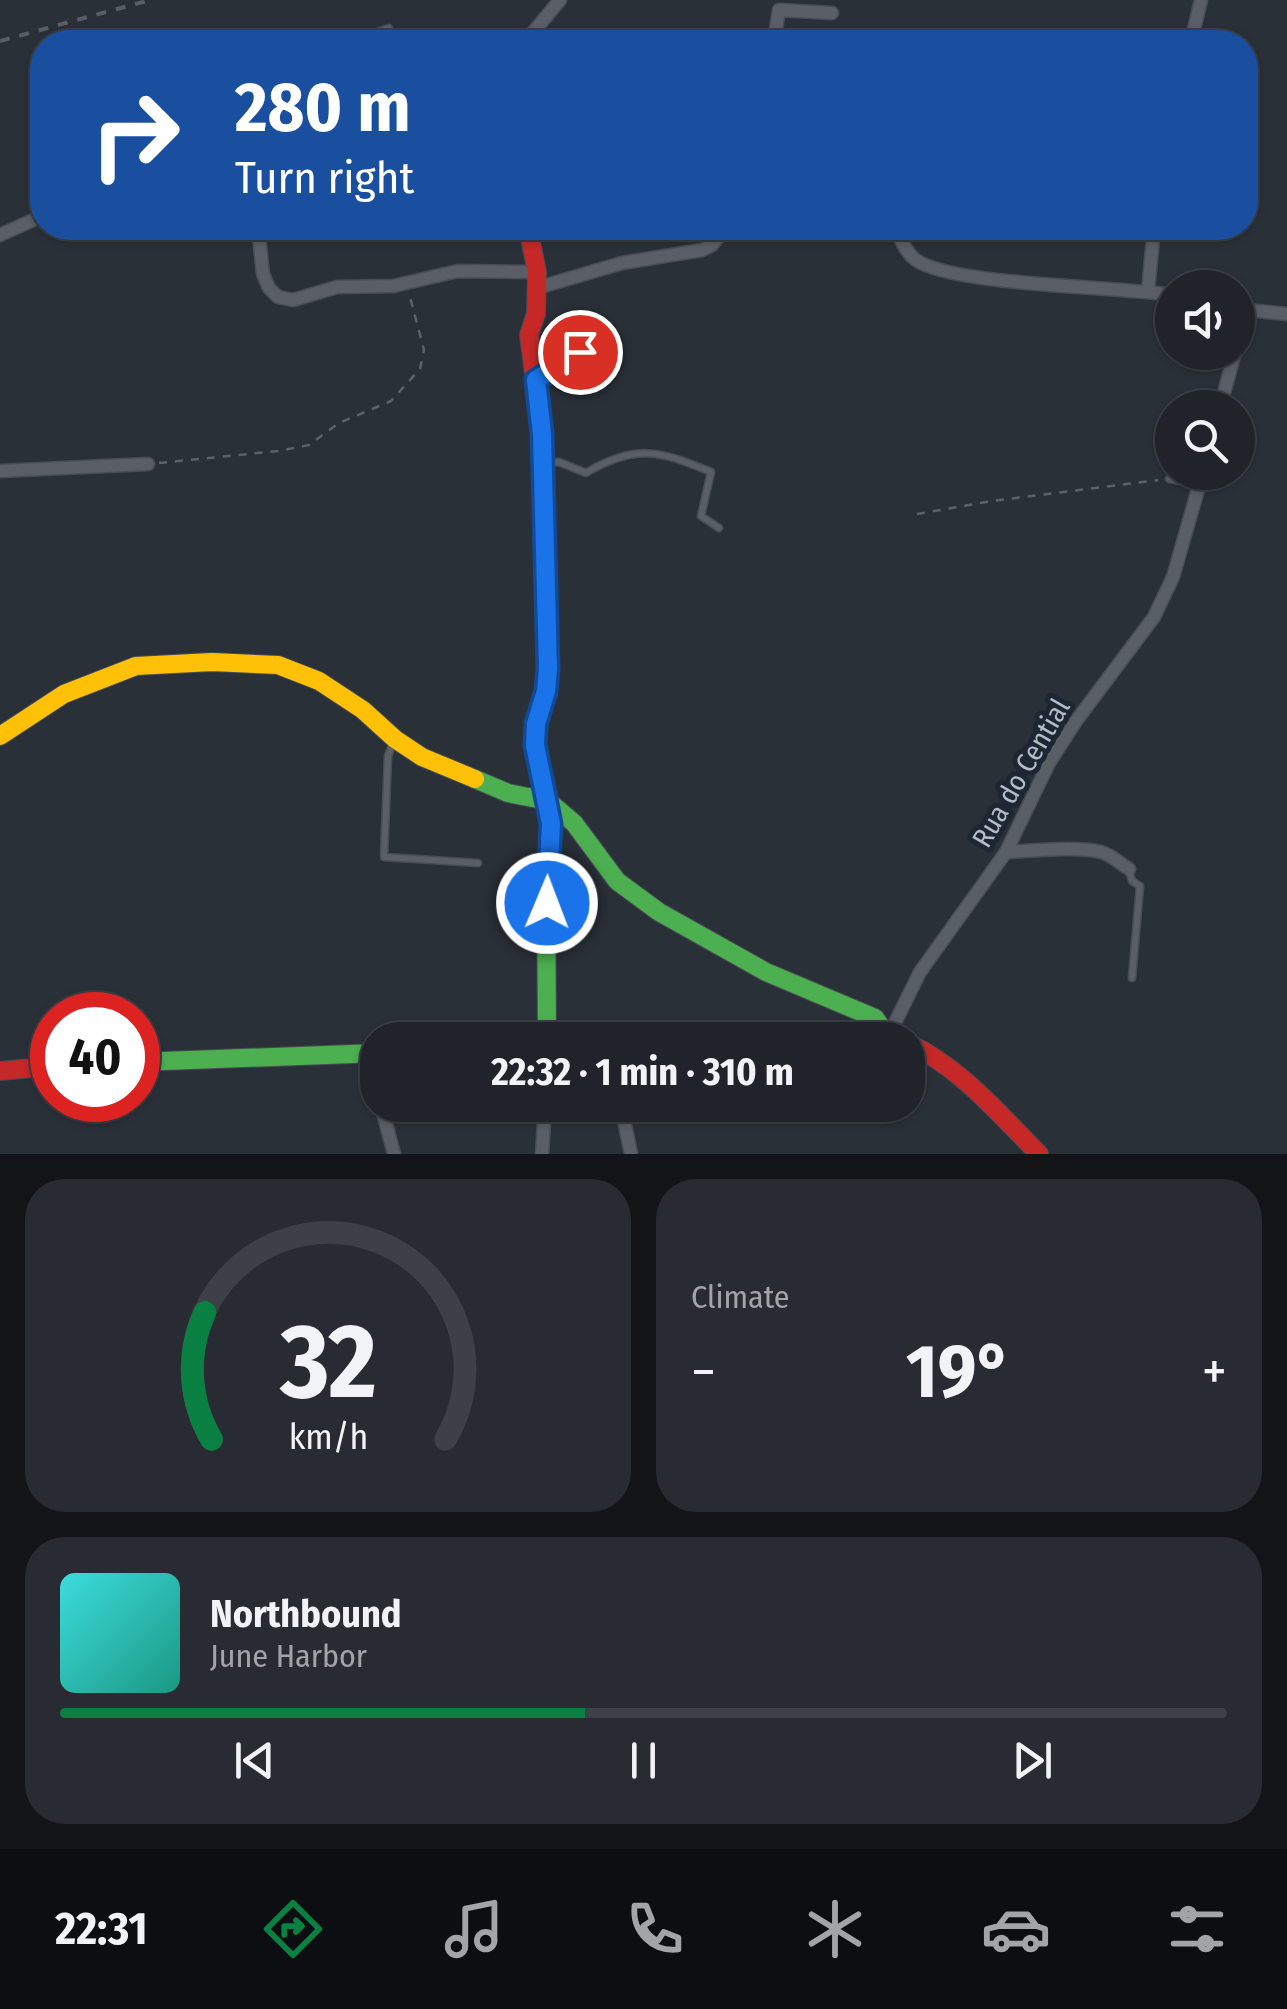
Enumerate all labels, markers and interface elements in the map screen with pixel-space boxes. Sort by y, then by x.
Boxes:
text: 280 m [235,66,411,150]
icon: right [70,70,200,200]
text: Turn right [235,151,414,205]
map controls [1155,270,1255,490]
button: sound [1155,270,1255,370]
pin [538,310,623,395]
icon: arrive [553,325,608,380]
button: search [1155,390,1255,490]
street label: Rua do Cential [965,693,1077,853]
position arrow [495,851,599,955]
speed limit sign: 40 [30,992,160,1122]
text: 22:32 · 1 min · 310 m [491,1049,794,1095]
text: Climate [691,1278,790,1316]
text: 32 [279,1300,376,1425]
text: 19° [906,1327,1012,1417]
text: − [691,1339,716,1405]
text: + [1202,1339,1227,1405]
text: km/h [288,1416,368,1458]
text: Northbound [210,1591,402,1637]
text: June Harbor [210,1637,367,1675]
icon: previous [227,1733,282,1788]
icon: pause [616,1733,671,1788]
icon: next [1005,1733,1060,1788]
icon: directions [258,1894,328,1964]
icon: music [439,1894,509,1964]
icon: phone [620,1894,690,1964]
icon: climate [800,1894,870,1964]
icon: car [981,1894,1051,1964]
icon: filters [1162,1894,1232,1964]
text: 22:31 [55,1902,147,1956]

